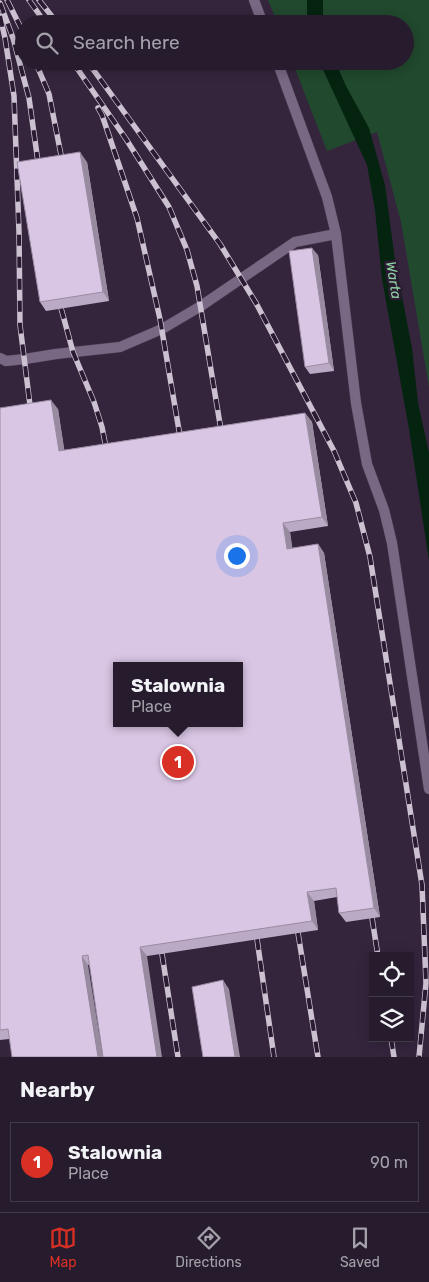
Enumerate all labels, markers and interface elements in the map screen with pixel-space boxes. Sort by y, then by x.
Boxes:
search box [15,15,414,70]
icon: search [33,29,61,57]
text: Search here [73,31,180,54]
water label: Warta [382,260,405,300]
your location [224,543,250,569]
popup [113,662,243,727]
text: Stalownia [131,674,225,697]
text: Place [131,697,172,716]
pin: 1 [162,743,194,781]
map controls [369,952,414,1042]
button: locate [369,952,414,997]
button: layers [369,997,414,1042]
text: Nearby [20,1077,95,1102]
text: Stalownia [68,1141,162,1164]
text: 1 [33,1153,41,1172]
text: 90 m [370,1153,408,1172]
text: Place [68,1164,109,1183]
tab: Map [49,1224,77,1271]
tab: Directions [175,1224,242,1271]
tab: Saved [340,1224,380,1271]

